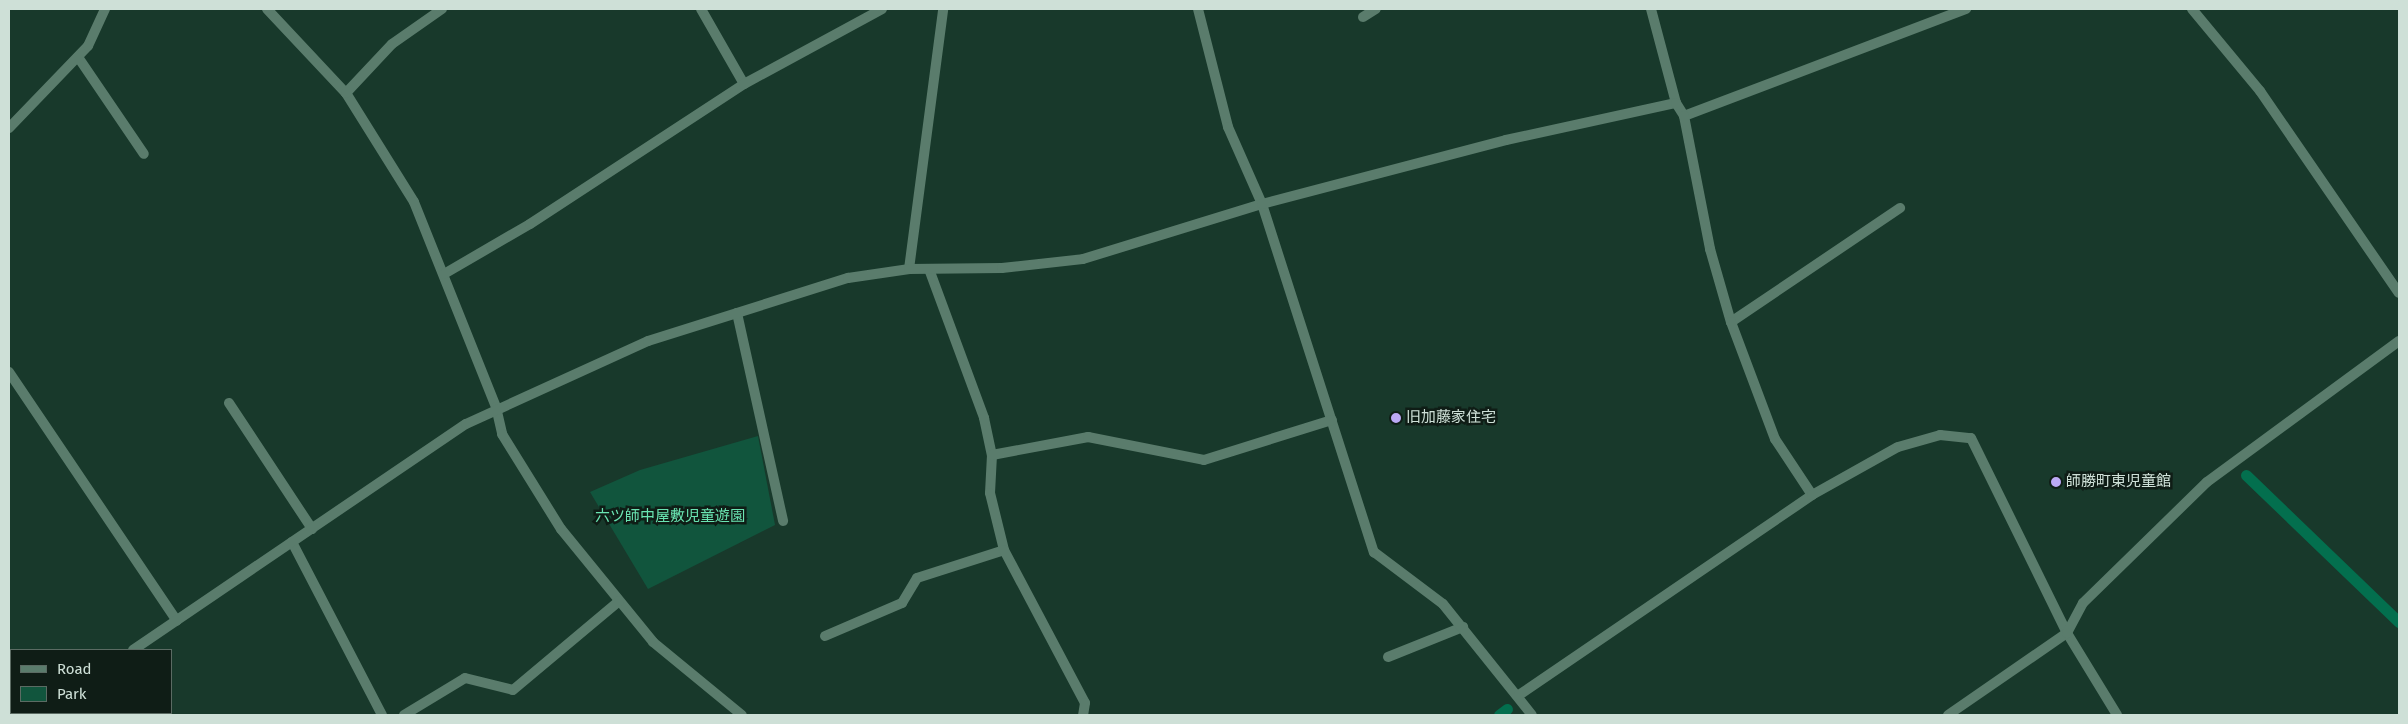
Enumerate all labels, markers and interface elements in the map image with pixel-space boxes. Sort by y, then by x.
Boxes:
place label: 旧加藤家住宅 [1406,409,1496,427]
marker: 旧加藤家住宅 [1390,412,1402,424]
place label: 師勝町東児童館 [2066,473,2171,491]
marker: 師勝町東児童館 [2050,476,2062,488]
park label: 六ツ師中屋敷児童遊園 [595,508,745,526]
legend [10,649,172,714]
text: Road [57,660,92,678]
text: Park [57,685,87,703]

